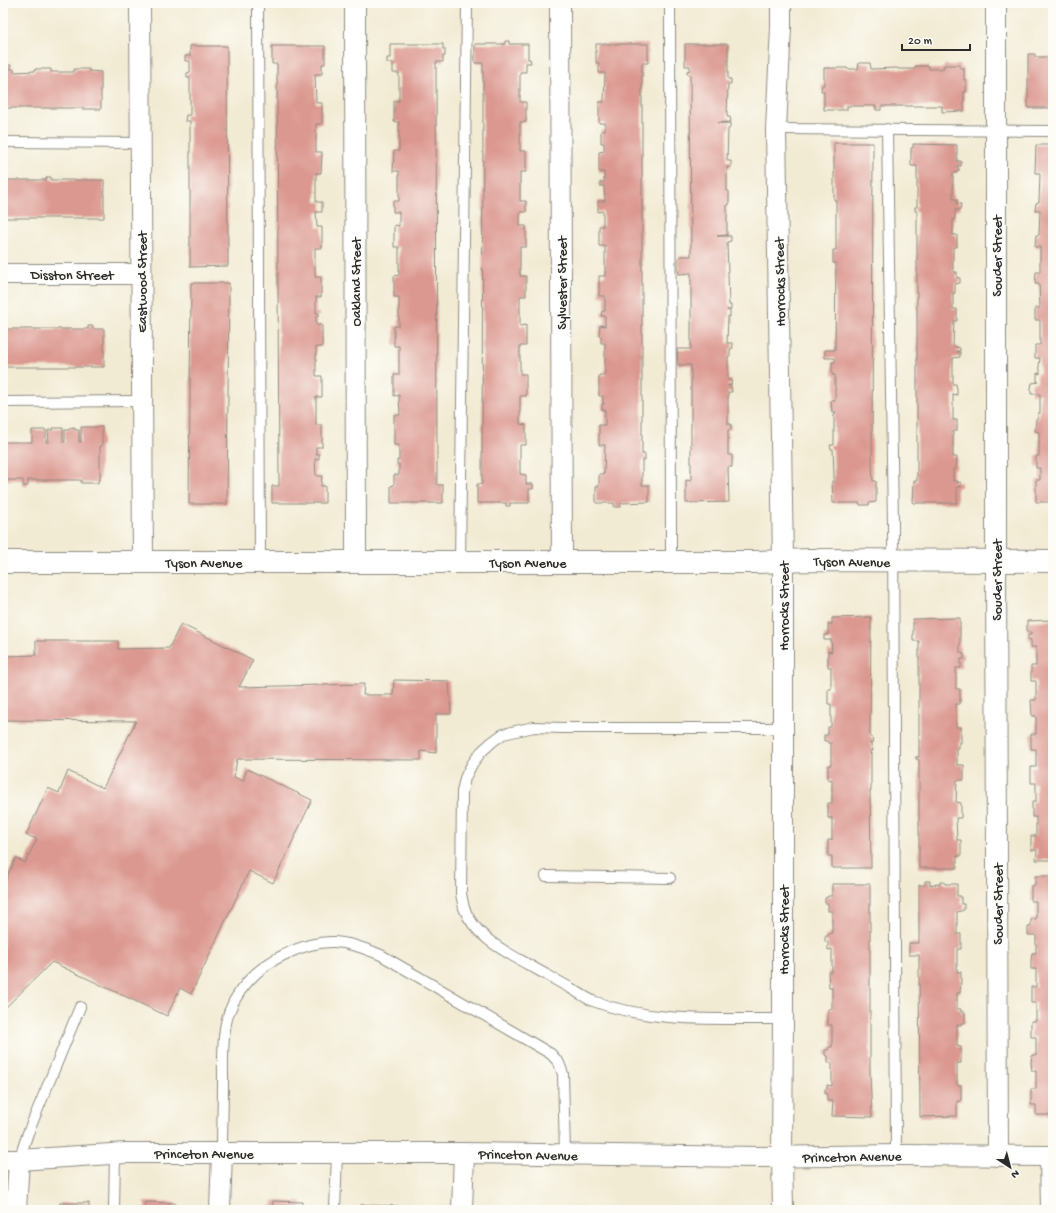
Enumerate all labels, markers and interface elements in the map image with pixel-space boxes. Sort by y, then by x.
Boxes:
scale bar [902,26,970,52]
text: 20 m [908,35,933,49]
street label: Souder Street [990,214,1007,297]
street label: Eastwood Street [135,230,152,333]
street label: Sylvester Street [555,235,572,330]
street label: Oakland Street [349,236,366,326]
street label: Horrocks Street [772,236,791,327]
street label: Disston Street [30,268,115,285]
street label: Souder Street [990,538,1007,621]
street label: Tyson Avenue [812,554,891,573]
street label: Tyson Avenue [165,556,243,573]
street label: Tyson Avenue [489,556,567,573]
street label: Horrocks Street [777,560,794,651]
street label: Souder Street [991,862,1008,945]
street label: Horrocks Street [777,884,794,975]
street label: Princeton Avenue [153,1147,254,1164]
street label: Princeton Avenue [477,1147,579,1166]
north arrow [990,1147,1030,1187]
street label: Princeton Avenue [801,1149,903,1168]
text: N [1008,1167,1021,1180]

